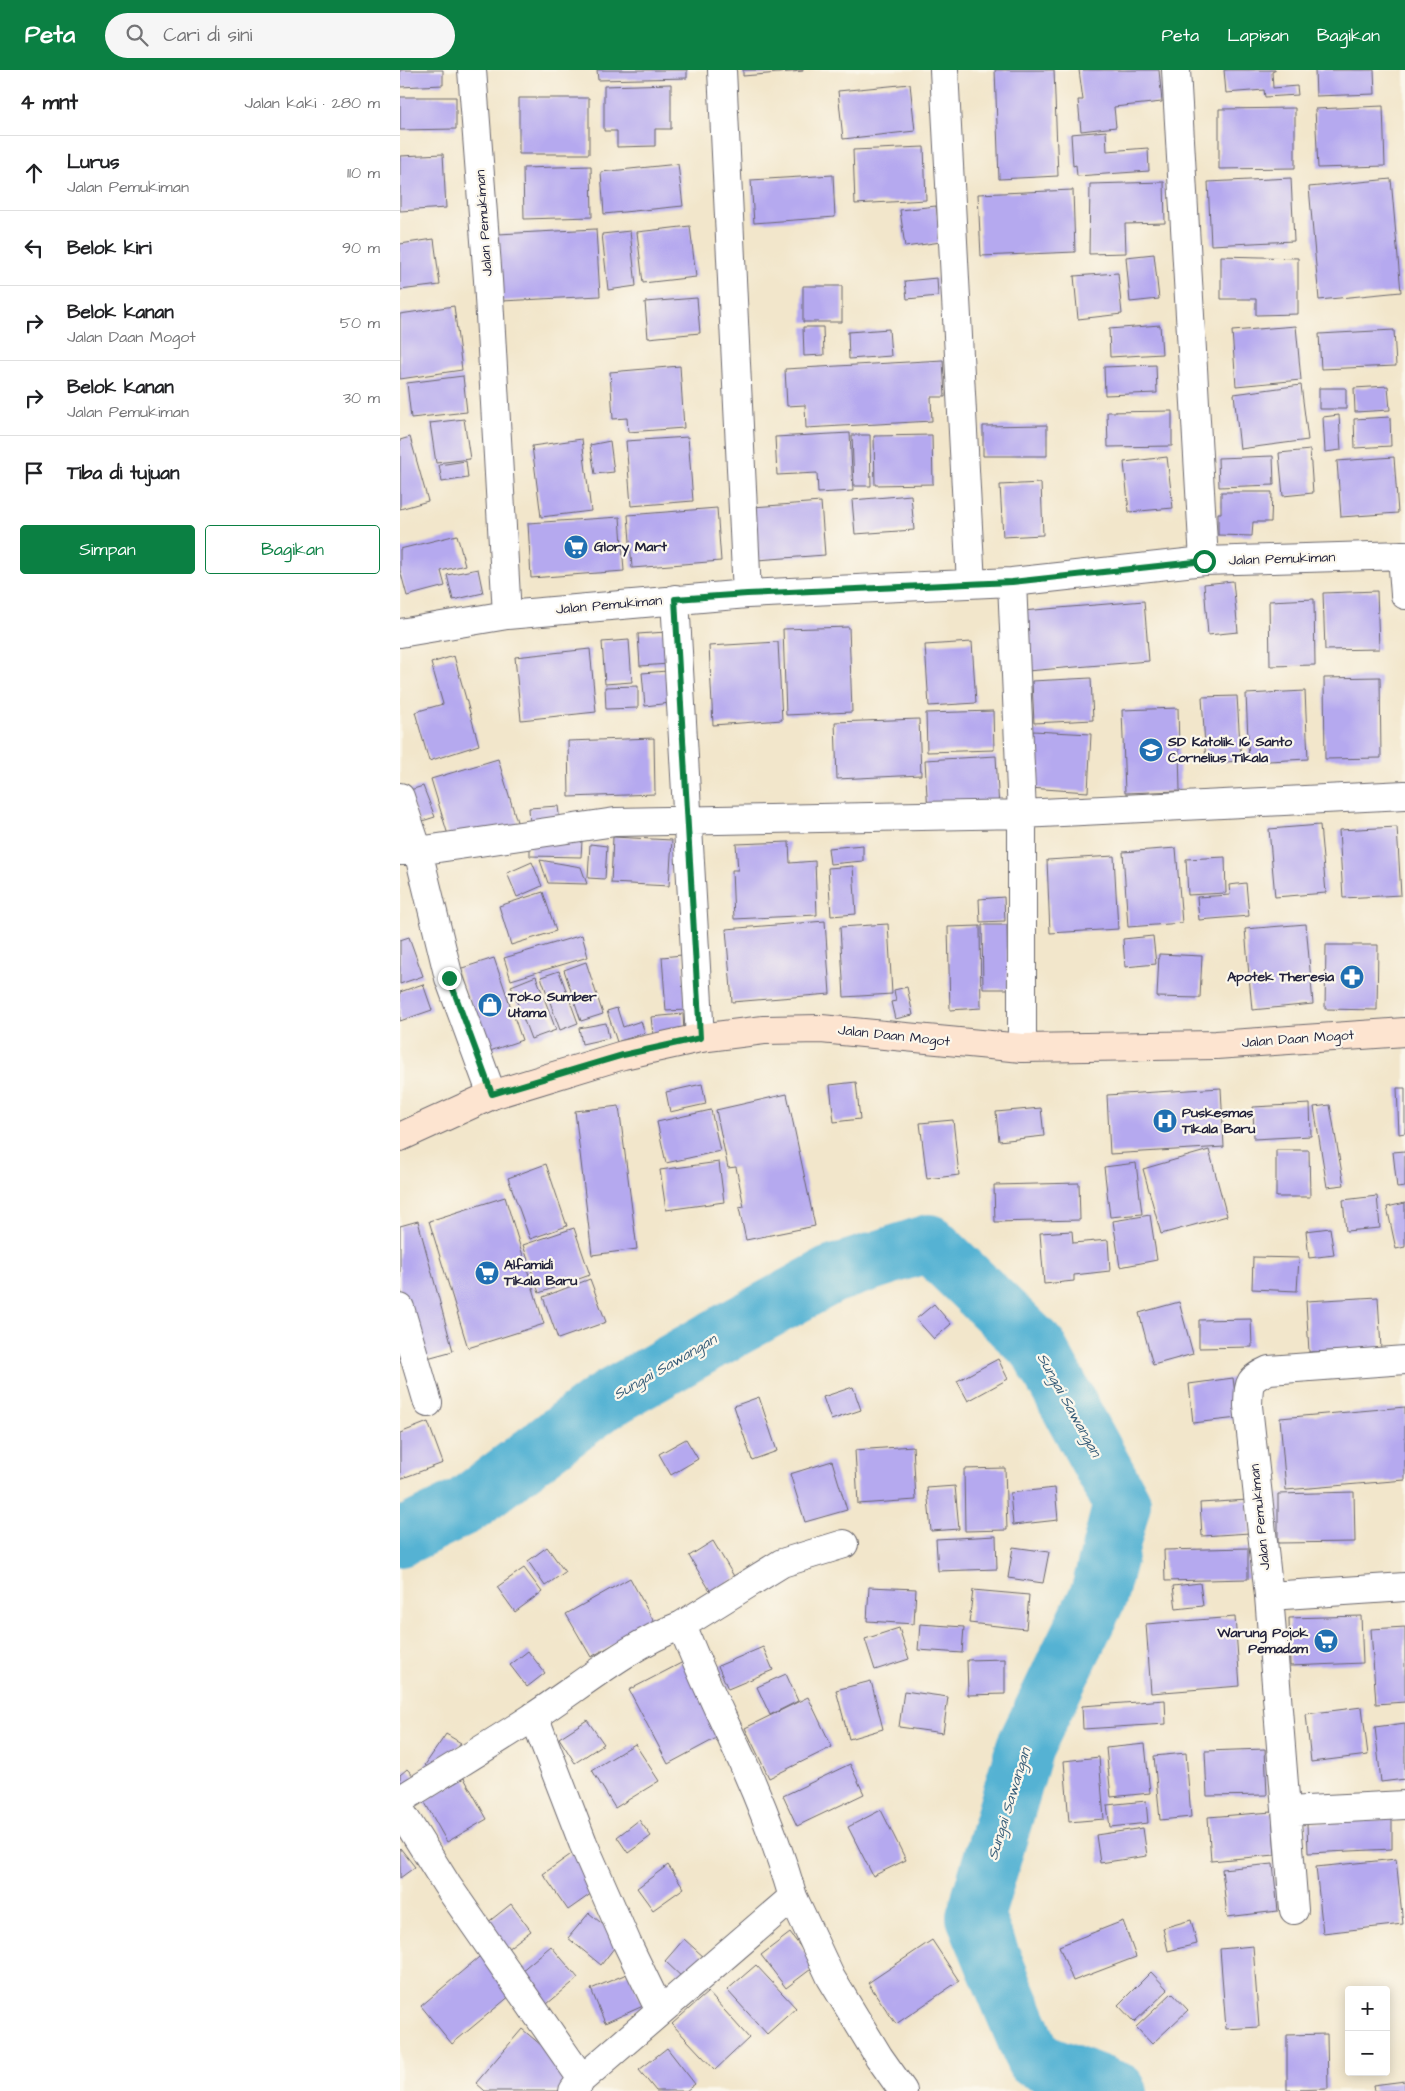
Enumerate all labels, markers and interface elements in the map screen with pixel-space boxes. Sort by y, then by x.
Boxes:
search box [105,13,455,58]
text: Peta [25,18,75,52]
icon: search [123,21,151,49]
text: Cari di sini [163,22,252,49]
text: Peta [1162,23,1199,48]
text: Lapisan [1227,23,1289,48]
text: Bagikan [1317,23,1380,48]
text: 4 mnt [20,88,78,117]
text: Jalan kaki · 280 m [245,92,380,114]
text: Lurus [67,149,119,176]
icon: ahead [20,159,48,187]
text: 110 m [347,162,380,184]
street label: Jalan Pemukiman [470,169,498,277]
text: Jalan Pemukiman [67,176,189,198]
icon: left [20,234,48,262]
text: Belok kiri [67,235,152,262]
text: 90 m [342,237,380,259]
text: Belok kanan [67,299,174,326]
icon: right [20,309,48,337]
text: 50 m [340,312,380,334]
text: Jalan Daan Mogot [67,326,196,348]
text: Belok kanan [67,374,174,401]
icon: right [20,384,48,412]
text: 30 m [343,387,380,409]
text: Jalan Pemukiman [67,401,189,423]
icon: arrive [20,459,48,487]
text: Tiba di tujuan [67,460,179,487]
button: Simpan [20,525,195,574]
button: Bagikan [205,525,380,574]
supermarket icon: Glory Mart [563,534,589,560]
place label: Glory Mart [594,537,667,557]
street label: Jalan Pemukiman [1228,547,1336,571]
route start [1193,550,1216,573]
street label: Jalan Pemukiman [555,590,663,620]
place label: SD Katolik 16 Santo Cornelius Tikala [1167,732,1292,768]
school or university icon: SD Katolik 16 Santo Cornelius Tikala [1138,737,1164,763]
pharmacy icon: Apotek Theresia [1339,964,1365,990]
route end [438,967,461,990]
place label: Apotek Theresia [1227,967,1335,987]
place label: Toko Sumber Utama [507,987,597,1023]
shop icon: Toko Sumber Utama [477,992,503,1018]
street label: Jalan Daan Mogot [837,1020,951,1052]
street label: Jalan Daan Mogot [1241,1025,1355,1053]
place label: Puskesmas Tikala Baru [1181,1103,1255,1139]
hospital icon: Puskesmas Tikala Baru [1152,1108,1178,1134]
place label: Alfamidi Tikala Baru [503,1255,577,1291]
supermarket icon: Alfamidi Tikala Baru [474,1260,500,1286]
water label: Sungai Sawangan [610,1328,722,1406]
water label: Sungai Sawangan [1031,1349,1107,1463]
street label: Jalan Pemukiman [1244,1463,1276,1571]
place label: Warung Pojok Pemadam [1216,1623,1309,1659]
supermarket icon: Warung Pojok Pemadam [1313,1628,1339,1654]
water label: Sungai Sawangan [982,1744,1037,1863]
map controls [1345,1986,1390,2076]
button: + [1345,1986,1390,2031]
button: − [1345,2031,1390,2076]

